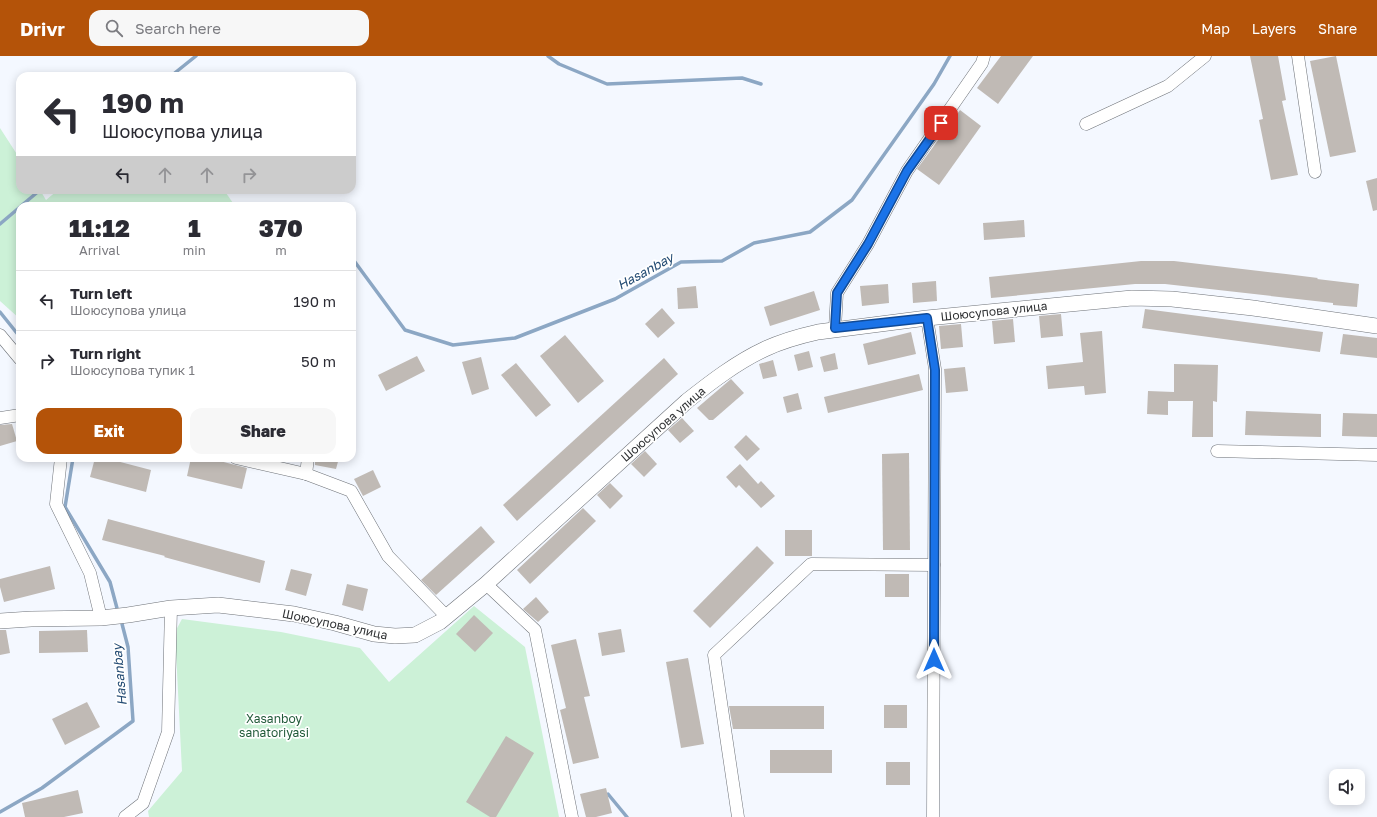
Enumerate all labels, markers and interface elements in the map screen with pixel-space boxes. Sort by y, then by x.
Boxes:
search box [89,10,369,46]
text: Drivr [20,17,65,40]
icon: search [103,17,125,39]
text: Search here [135,19,221,37]
text: Map [1201,20,1230,37]
text: Layers [1252,20,1296,37]
text: Share [1318,20,1357,37]
text: 190 m [102,86,184,119]
icon: left [36,88,88,140]
pin [924,106,958,140]
icon: arrive [930,112,952,134]
text: Шоюсупова улица [102,120,263,142]
icon: left [112,164,134,186]
icon: ahead [154,164,176,186]
icon: ahead [196,164,218,186]
icon: right [238,164,260,186]
text: 11:12 [69,213,130,242]
text: 1 [188,213,201,242]
text: 370 [259,213,303,242]
text: Arrival [79,242,120,258]
text: min [183,242,206,258]
text: m [275,242,287,258]
water label: Hasanbay [614,248,677,293]
text: Turn left [70,284,132,302]
icon: left [36,290,58,312]
text: 190 m [293,292,336,310]
street label: Шоюсупова улица [940,298,1048,324]
text: Шоюсупова улица [70,302,186,318]
text: Turn right [70,344,141,362]
icon: right [36,350,58,372]
text: 50 m [301,352,336,370]
text: Шоюсупова тупик 1 [70,362,195,378]
street label: Шоюсупова улица [618,383,708,465]
button: Exit [36,408,182,454]
button: Share [190,408,336,454]
street label: Шоюсупова улица [281,606,389,642]
position arrow [913,639,955,681]
water label: Hasanbay [108,642,130,706]
park label: Xasanboy sanatoriyasi [239,711,309,740]
map controls [1329,769,1365,805]
button: sound [1329,769,1365,805]

